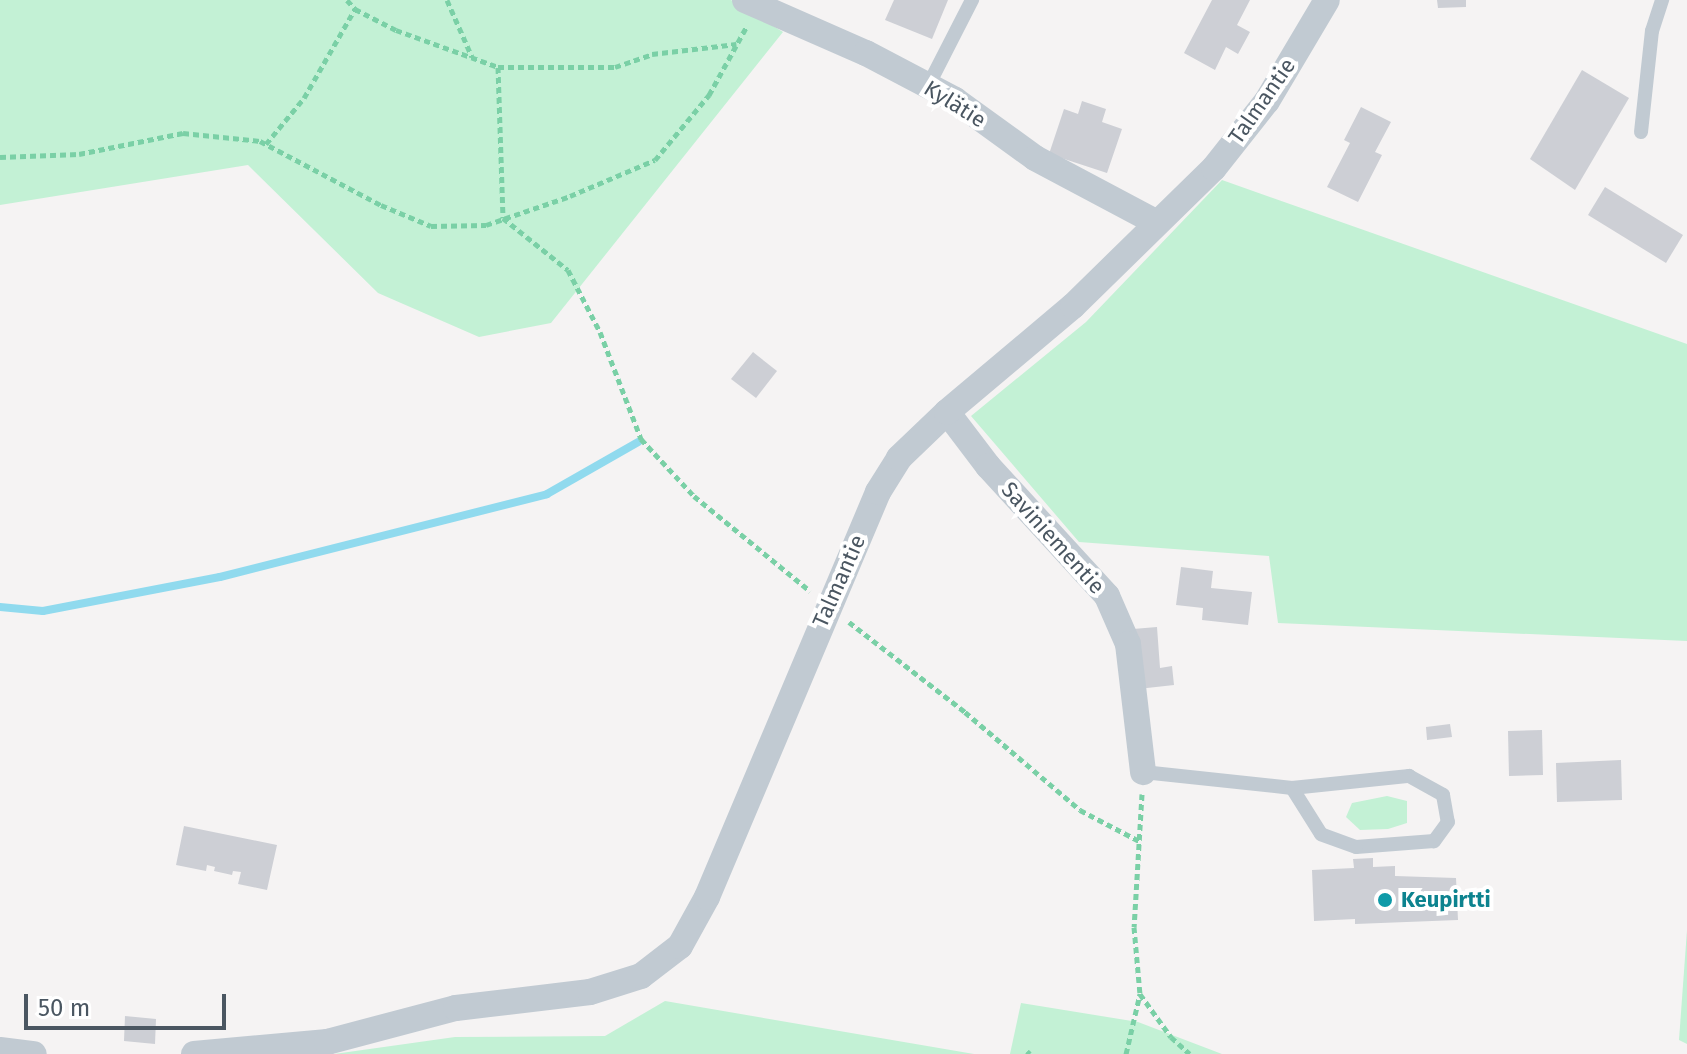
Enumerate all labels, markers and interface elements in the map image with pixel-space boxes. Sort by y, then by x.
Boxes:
street label: Talmantie [1223,53,1301,149]
street label: Kylätie [919,75,991,133]
street label: Saviniementie [996,477,1110,599]
street label: Talmantie [807,531,871,631]
place label: Keupirtti [1401,887,1491,913]
marker: Keupirtti [1376,891,1394,909]
scale bar [28,978,230,1028]
text: 50 m [38,994,90,1022]

